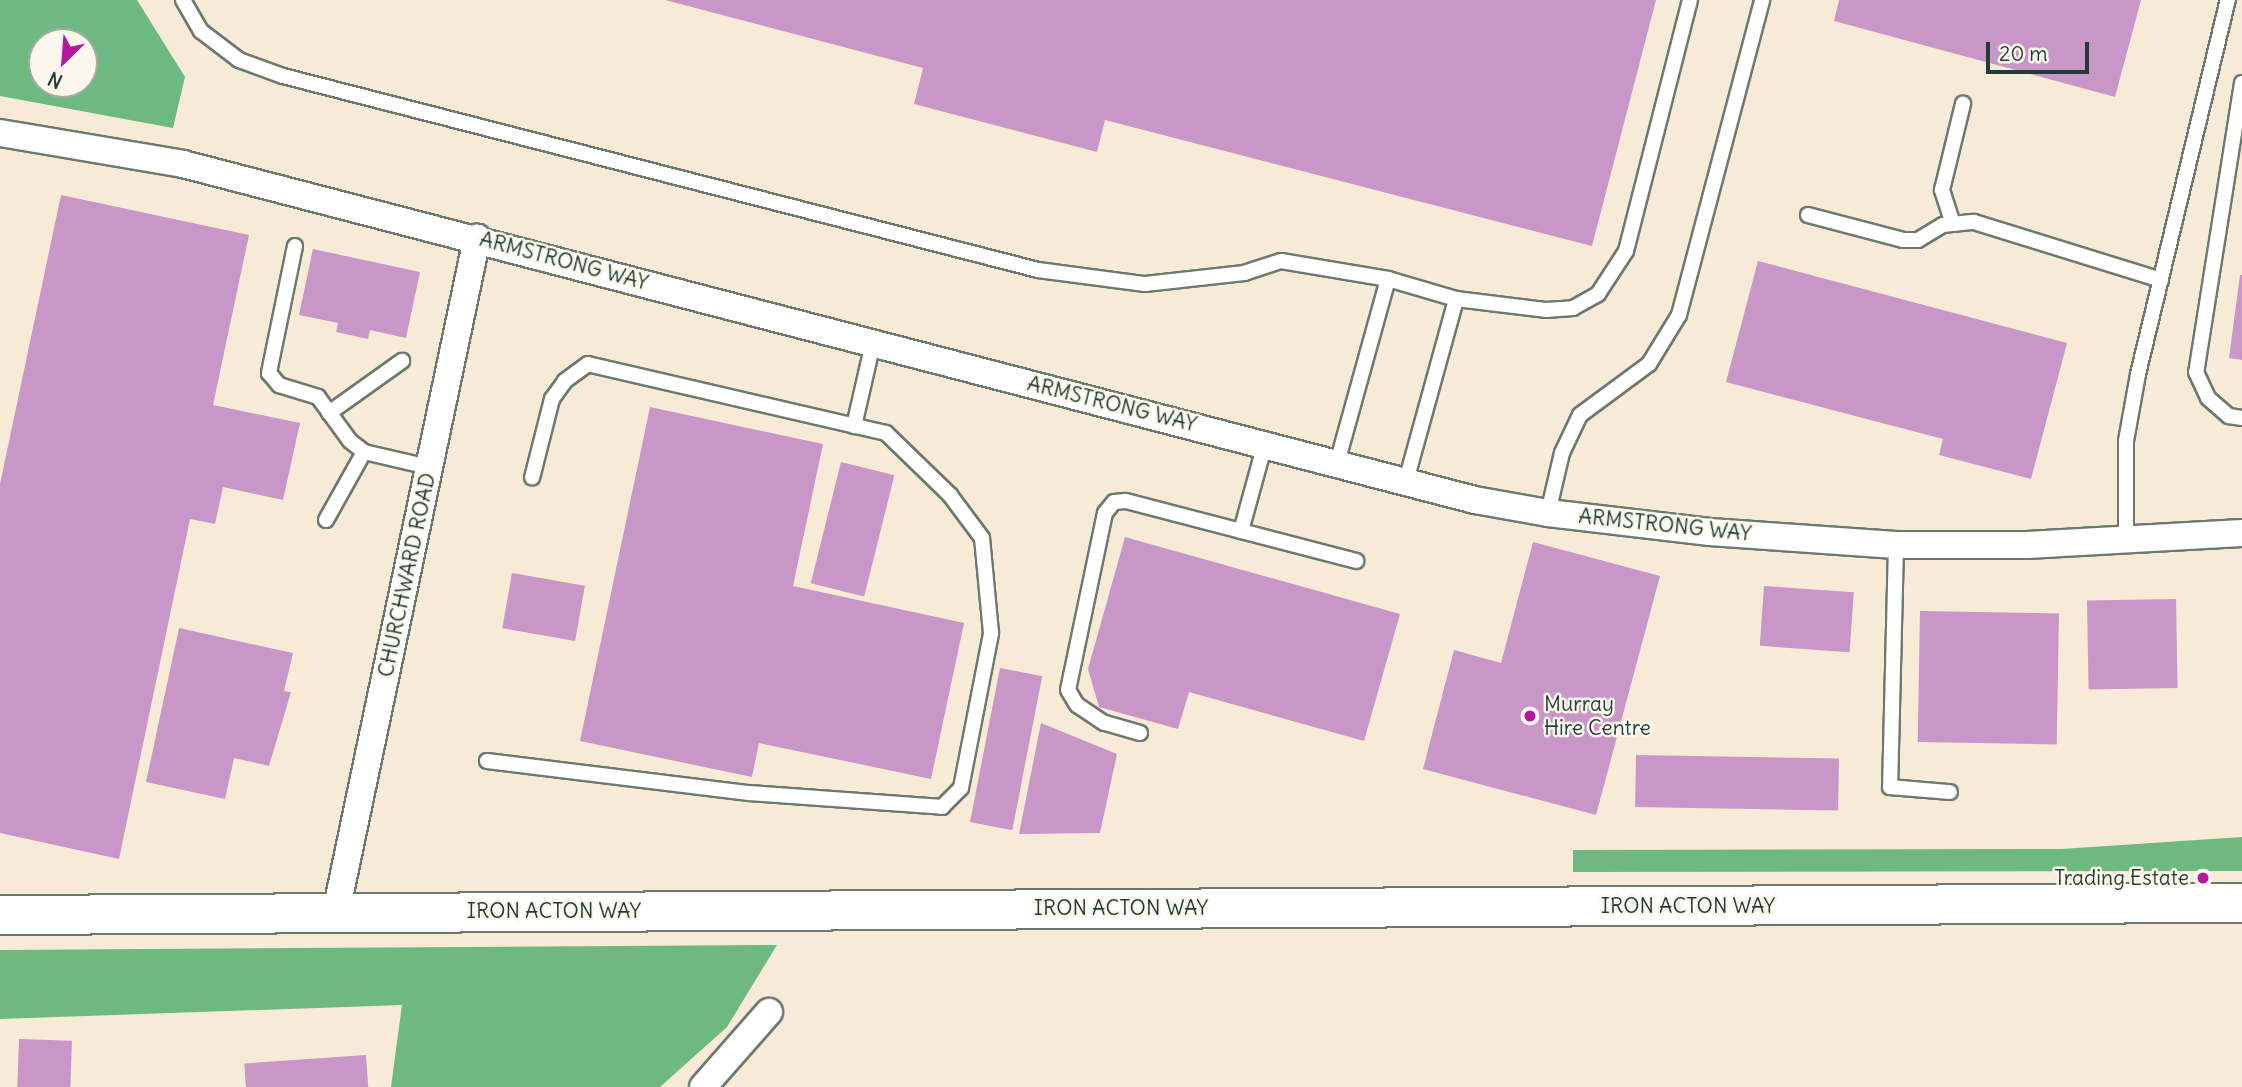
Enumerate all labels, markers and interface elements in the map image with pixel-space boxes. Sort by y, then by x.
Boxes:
north arrow [28,28,98,98]
scale bar [1990,28,2093,72]
text: 20 m [1999,40,2048,67]
text: N [44,67,66,94]
street label: ARMSTRONG WAY [477,226,651,296]
street label: ARMSTRONG WAY [1025,371,1199,437]
street label: CHURCHWARD ROAD [373,471,441,679]
street label: ARMSTRONG WAY [1577,503,1753,547]
place label: Murray Hire Centre [1544,691,1651,741]
marker: Murray Hire Centre [1522,708,1538,724]
place label: Trading Estate [2054,865,2189,891]
marker: Trading Estate [2195,870,2211,886]
street label: IRON ACTON WAY [1601,893,1775,919]
street label: IRON ACTON WAY [1034,895,1208,921]
street label: IRON ACTON WAY [467,898,641,924]

